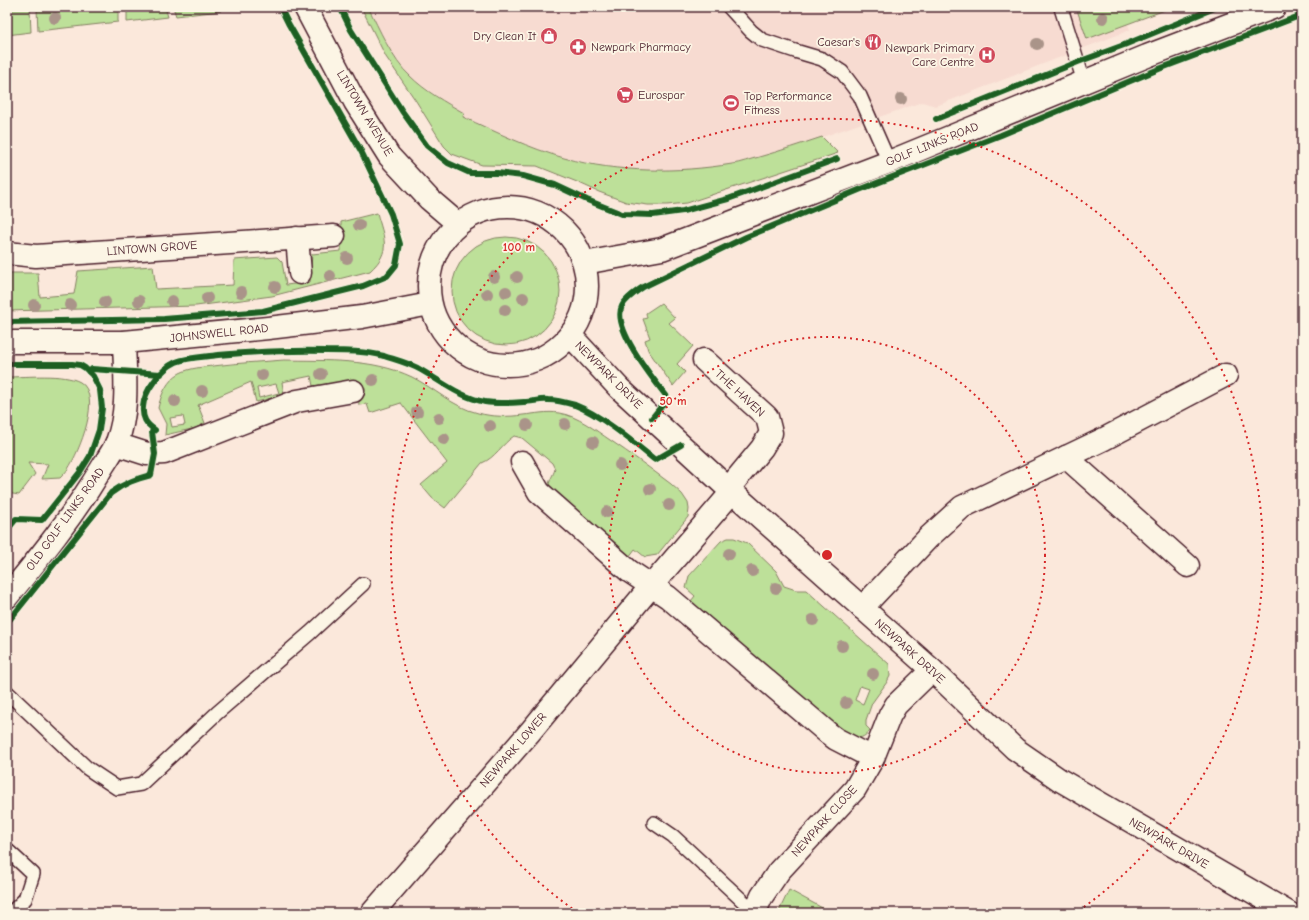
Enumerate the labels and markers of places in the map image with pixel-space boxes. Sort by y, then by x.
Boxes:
shop icon: Dry Clean It [539,26,559,46]
place label: Dry Clean It [473,29,537,43]
restaurant icon: Caesar's [863,32,883,52]
place label: Caesar's [817,35,860,49]
pharmacy icon: Newpark Pharmacy [568,37,588,57]
place label: Newpark Pharmacy [591,40,691,54]
place label: Newpark Primary Care Centre [885,41,975,69]
hospital icon: Newpark Primary Care Centre [977,45,997,65]
supermarket icon: Eurospar [615,85,635,105]
place label: Eurospar [638,88,685,102]
place label: Top Performance Fitness [744,89,832,117]
sports icon: Top Performance Fitness [721,93,741,113]
centre of rings [820,548,834,562]

